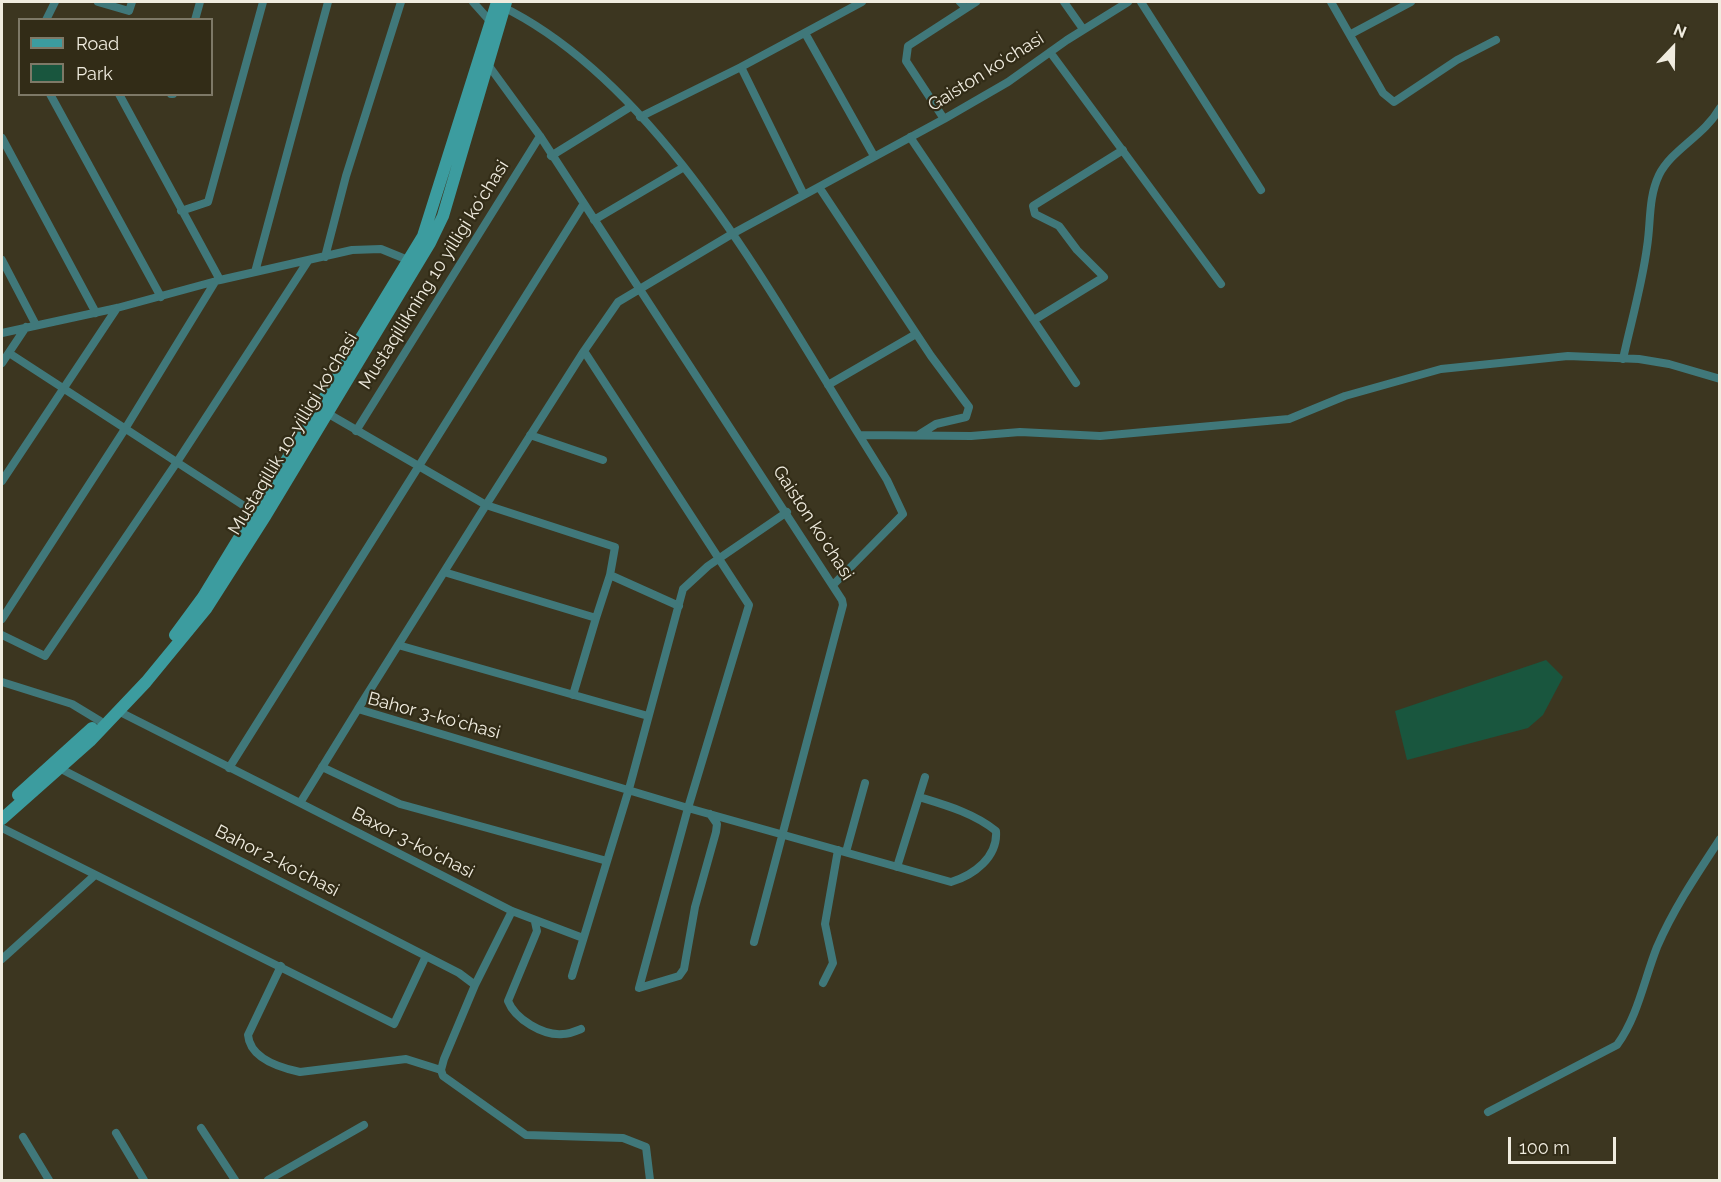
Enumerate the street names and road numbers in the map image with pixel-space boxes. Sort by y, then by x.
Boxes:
street label: Gaiston koʻchasi [924,28,1048,116]
street label: Mustaqillikning 10 yilligi koʻchasi [354,157,514,393]
street label: Mustaqillik 10-yilligi ko'chasi [224,329,362,539]
street label: Gaiston koʻchasi [768,462,858,584]
street label: Bahor 3-koʻchasi [365,688,503,744]
street label: Baxor 3-koʻchasi [348,803,478,883]
street label: Bahor 2-koʻchasi [211,820,343,902]

